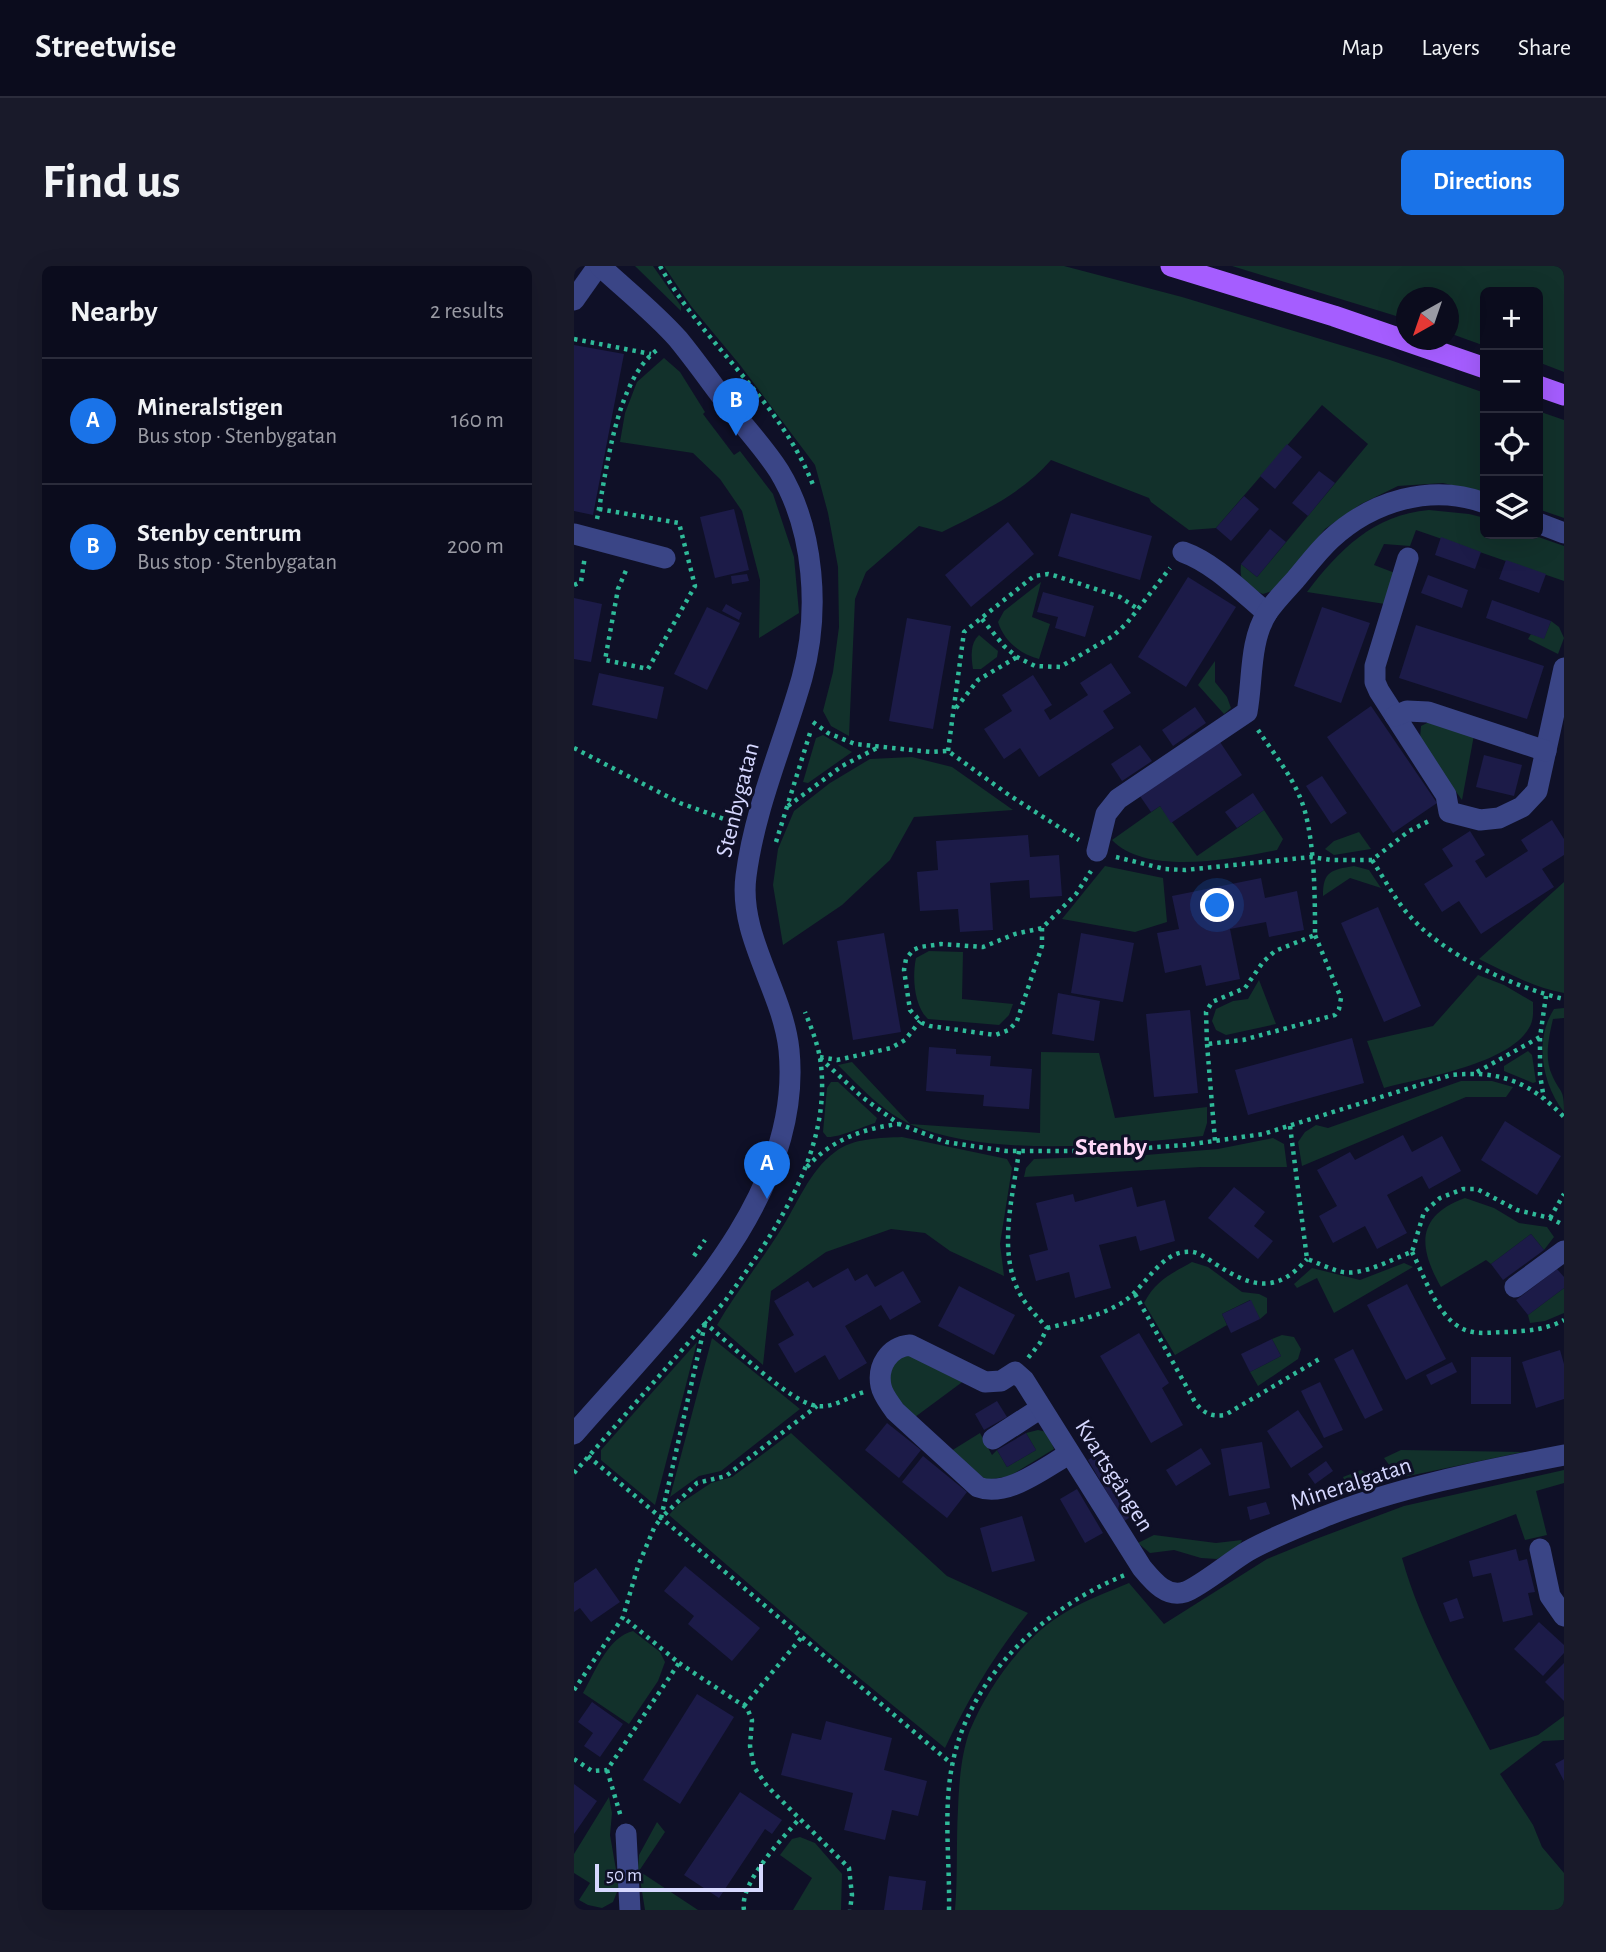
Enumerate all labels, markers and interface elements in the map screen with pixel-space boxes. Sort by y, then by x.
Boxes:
text: Streetwise [35,31,176,64]
text: Map [1341,36,1383,60]
text: Layers [1421,36,1480,60]
text: Share [1518,36,1571,60]
button: Directions [1401,150,1564,215]
text: Find us [42,158,181,207]
north arrow [1396,287,1459,350]
map controls [1480,287,1543,539]
button: + [1480,287,1543,350]
text: Nearby [70,297,158,327]
text: 2 results [430,300,504,323]
button: − [1480,350,1543,413]
pin: B [713,378,759,436]
text: Mineralstigen [137,394,283,420]
text: A [86,409,100,432]
text: 160 m [451,409,504,432]
button: locate [1480,413,1543,476]
text: Bus stop · Stenbygatan [137,425,337,448]
button: layers [1480,476,1543,539]
text: Stenby centrum [137,520,302,546]
text: B [86,535,100,558]
text: 200 m [447,535,504,558]
text: Bus stop · Stenbygatan [137,551,337,574]
street label: Stenbygatan [712,740,764,860]
your location [1200,888,1234,922]
district label: Stenby [1075,1134,1148,1160]
pin: A [744,1141,790,1199]
street label: Kvartsgången [1070,1416,1158,1536]
street label: Mineralgatan [1287,1453,1415,1515]
scale bar [595,1861,763,1893]
text: 50 m [606,1866,642,1885]

